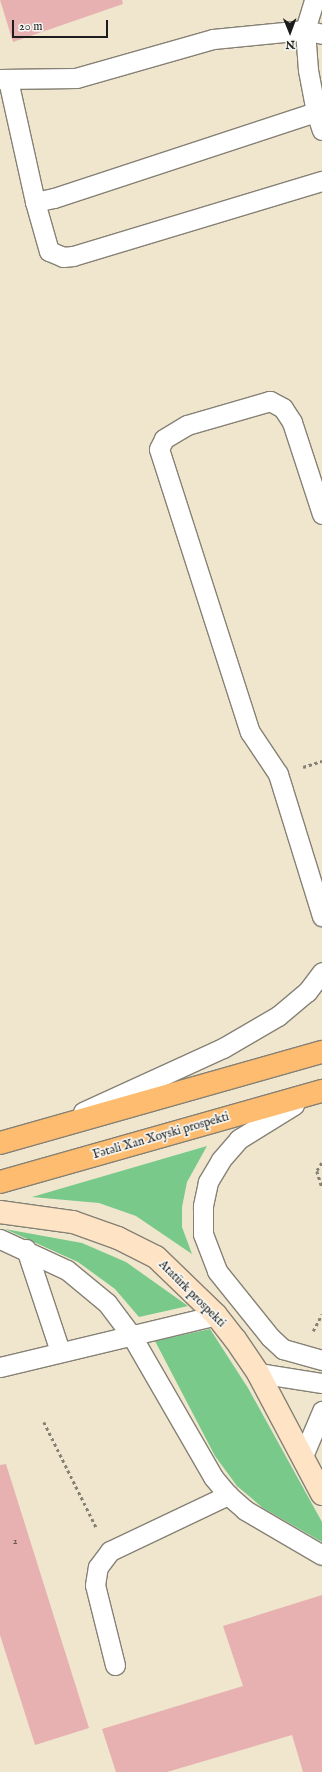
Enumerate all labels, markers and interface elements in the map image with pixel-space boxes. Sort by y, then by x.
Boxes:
scale bar [14,12,110,38]
north arrow [270,12,310,52]
text: 20 m [19,19,42,34]
text: N [285,37,295,51]
street label: Fətəli Xan Xoyski prospekti [91,1110,231,1162]
street label: Atatürk prospekti [156,1258,228,1330]
house number: 2 [13,1536,17,1548]

